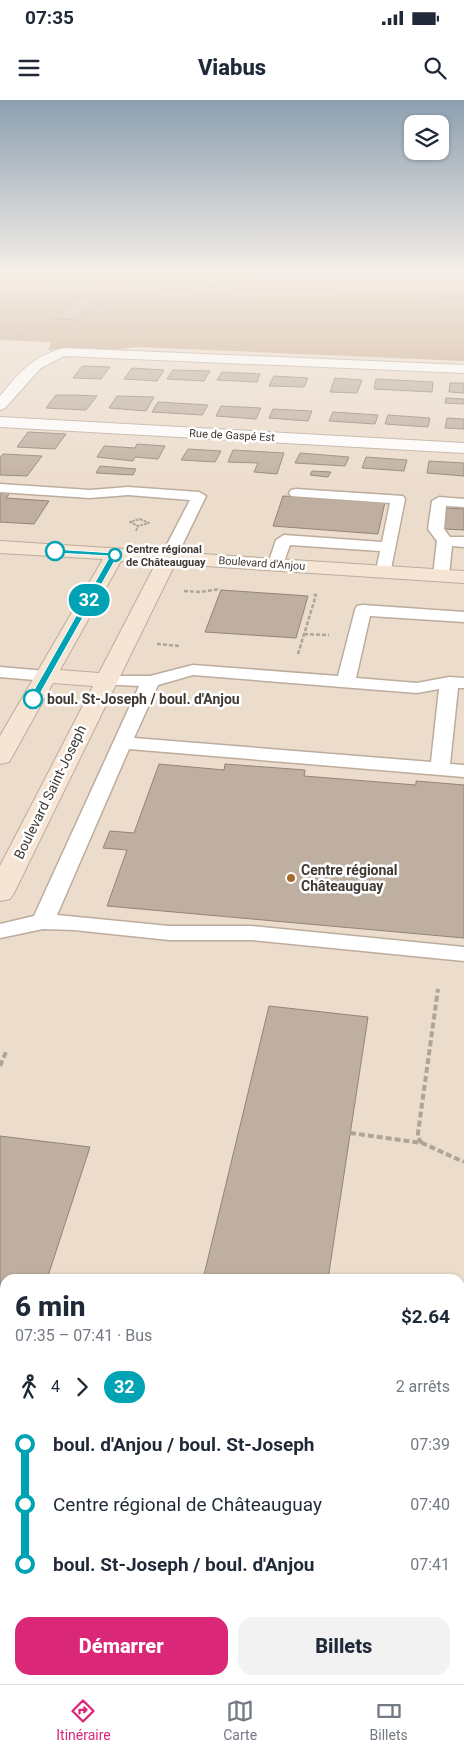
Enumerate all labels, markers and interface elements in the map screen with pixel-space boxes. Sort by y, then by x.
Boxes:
text: 07:35 [25,6,74,29]
icon: menu [15,54,43,82]
icon: search [421,54,449,82]
text: Viabus [198,55,266,80]
map controls [404,115,449,160]
button: layers [404,115,449,160]
street label: Rue de Gaspé Est [189,427,275,444]
unlabelled marker [45,541,65,561]
place label: Centre régional de Châteauguay [126,543,206,569]
marker: Centre régional de Châteauguay [108,548,122,562]
street label: Boulevard d'Anjou [218,554,306,573]
line badge: 32 [66,584,112,616]
text: 32 [79,589,99,610]
marker: boul. St-Joseph / boul. d'Anjou [23,689,43,709]
place label: boul. St-Joseph / boul. d'Anjou [47,691,240,707]
street label: Boulevard Saint-Joseph [11,722,89,862]
place label: Centre régional Châteauguay [301,862,398,894]
marker: Centre régional Châteauguay [285,872,297,884]
text: 6 min [15,1290,86,1323]
text: $2.64 [401,1305,450,1328]
text: 07:35 – 07:41 · Bus [15,1326,152,1345]
icon: walk [15,1373,43,1401]
icon: forward [68,1373,96,1401]
text: 32 [114,1376,135,1397]
text: 4 [51,1377,60,1396]
text: 2 arrêts [396,1377,450,1396]
text: boul. d'Anjou / boul. St-Joseph [53,1433,315,1456]
text: 07:39 [410,1435,450,1454]
text: Centre régional de Châteauguay [53,1493,322,1516]
text: 07:40 [410,1495,450,1514]
text: boul. St-Joseph / boul. d'Anjou [53,1553,315,1576]
text: 07:41 [410,1555,450,1574]
button: Démarrer [15,1617,228,1675]
button: Billets [238,1617,450,1675]
tab: Itinéraire [56,1697,111,1743]
tab: Carte [223,1697,257,1743]
tab: Billets [370,1697,408,1743]

